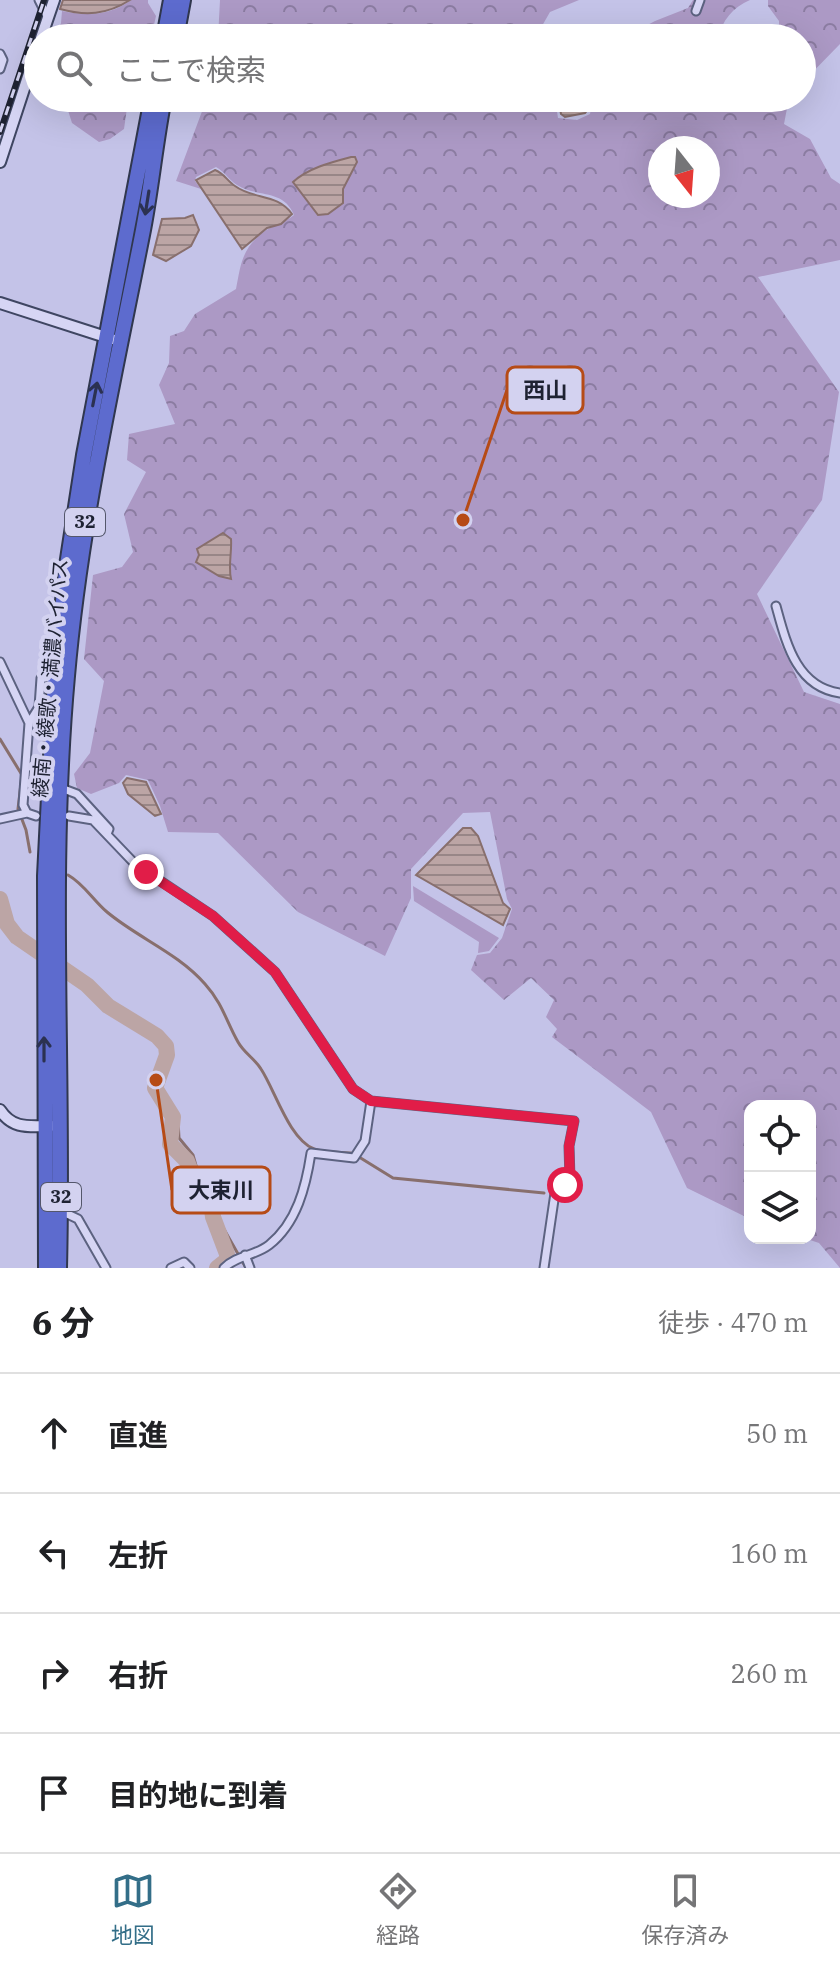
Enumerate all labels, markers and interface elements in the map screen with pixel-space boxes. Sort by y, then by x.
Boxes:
search box [24,24,816,112]
icon: search [52,46,96,90]
text: ここで検索 [116,50,266,89]
north arrow [648,136,720,208]
one-way arrow [139,189,154,215]
callout: 西山 [507,367,583,413]
text: 西山 [523,375,567,404]
one-way arrow [89,382,104,407]
road number: 32 [65,508,105,536]
street label: 綾南・綾歌・満濃バイパス [26,557,73,798]
route end [128,854,164,890]
one-way arrow [36,1036,52,1063]
map controls [744,1100,816,1244]
button: locate [744,1100,816,1172]
callout: 大束川 [172,1167,270,1213]
route start [547,1167,583,1203]
button: layers [744,1172,816,1244]
text: 大束川 [188,1175,254,1204]
road number: 32 [41,1183,81,1211]
text: 6 分 [32,1300,94,1344]
text: 徒歩 · 470 m [658,1305,808,1339]
icon: ahead [32,1411,76,1455]
text: 直進 [108,1415,168,1454]
text: 50 m [746,1416,808,1450]
icon: left [32,1531,76,1575]
text: 左折 [108,1535,168,1574]
text: 160 m [730,1536,808,1570]
icon: right [32,1651,76,1695]
text: 右折 [108,1655,168,1694]
text: 260 m [730,1656,808,1690]
icon: arrive [32,1771,76,1815]
text: 目的地に到着 [108,1775,288,1814]
tab: 地図 [111,1869,155,1949]
tab: 経路 [376,1869,420,1949]
tab: 保存済み [641,1869,729,1949]

